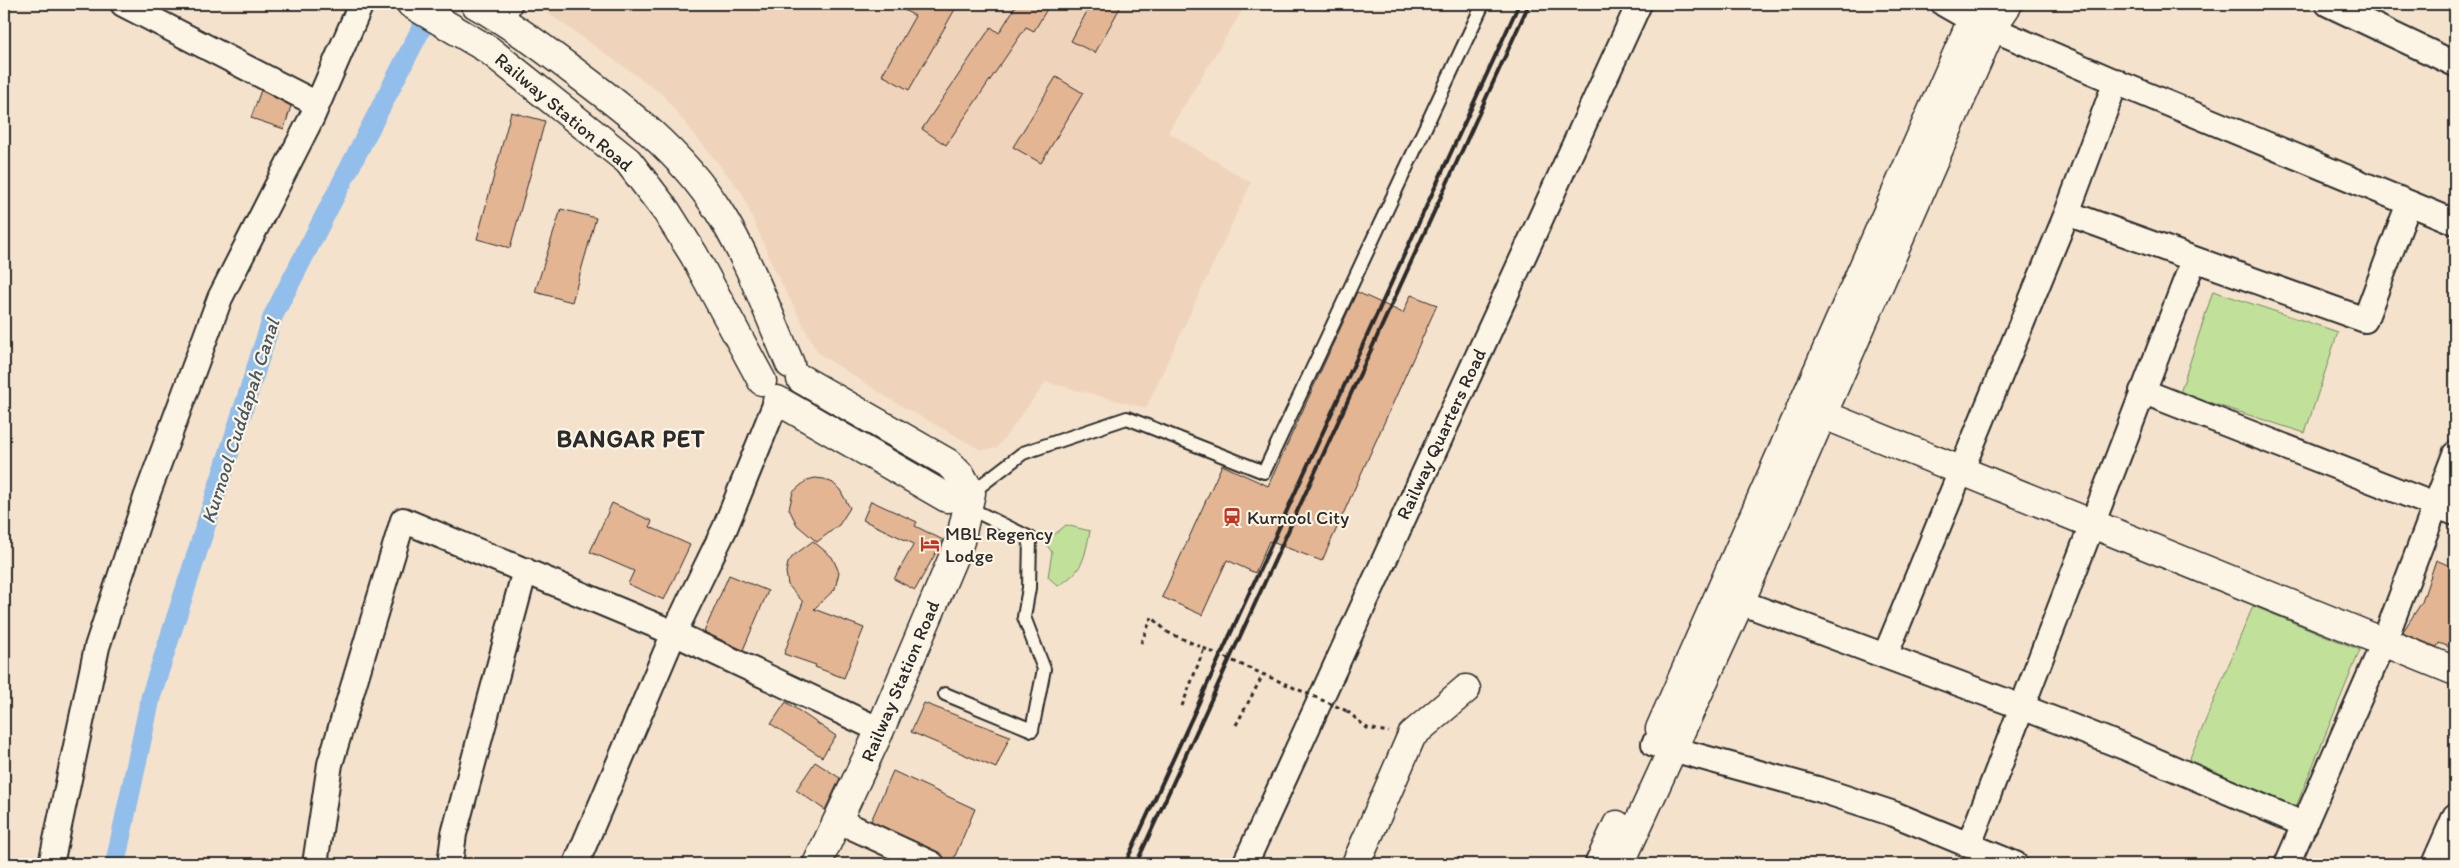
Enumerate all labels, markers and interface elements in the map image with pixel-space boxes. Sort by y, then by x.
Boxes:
street label: Railway Station Road [490,48,638,177]
water label: Kurnool Cuddapah Canal [196,314,285,526]
street label: Railway Quarters Road [1391,345,1491,523]
district label: BANGAR PET [556,424,706,453]
station icon: Kurnool City [1221,506,1243,528]
place label: Kurnool City [1247,506,1349,529]
place label: MBL Regency Lodge [945,522,1053,567]
hotel icon: MBL Regency Lodge [919,533,941,555]
street label: Railway Station Road [856,596,945,765]

